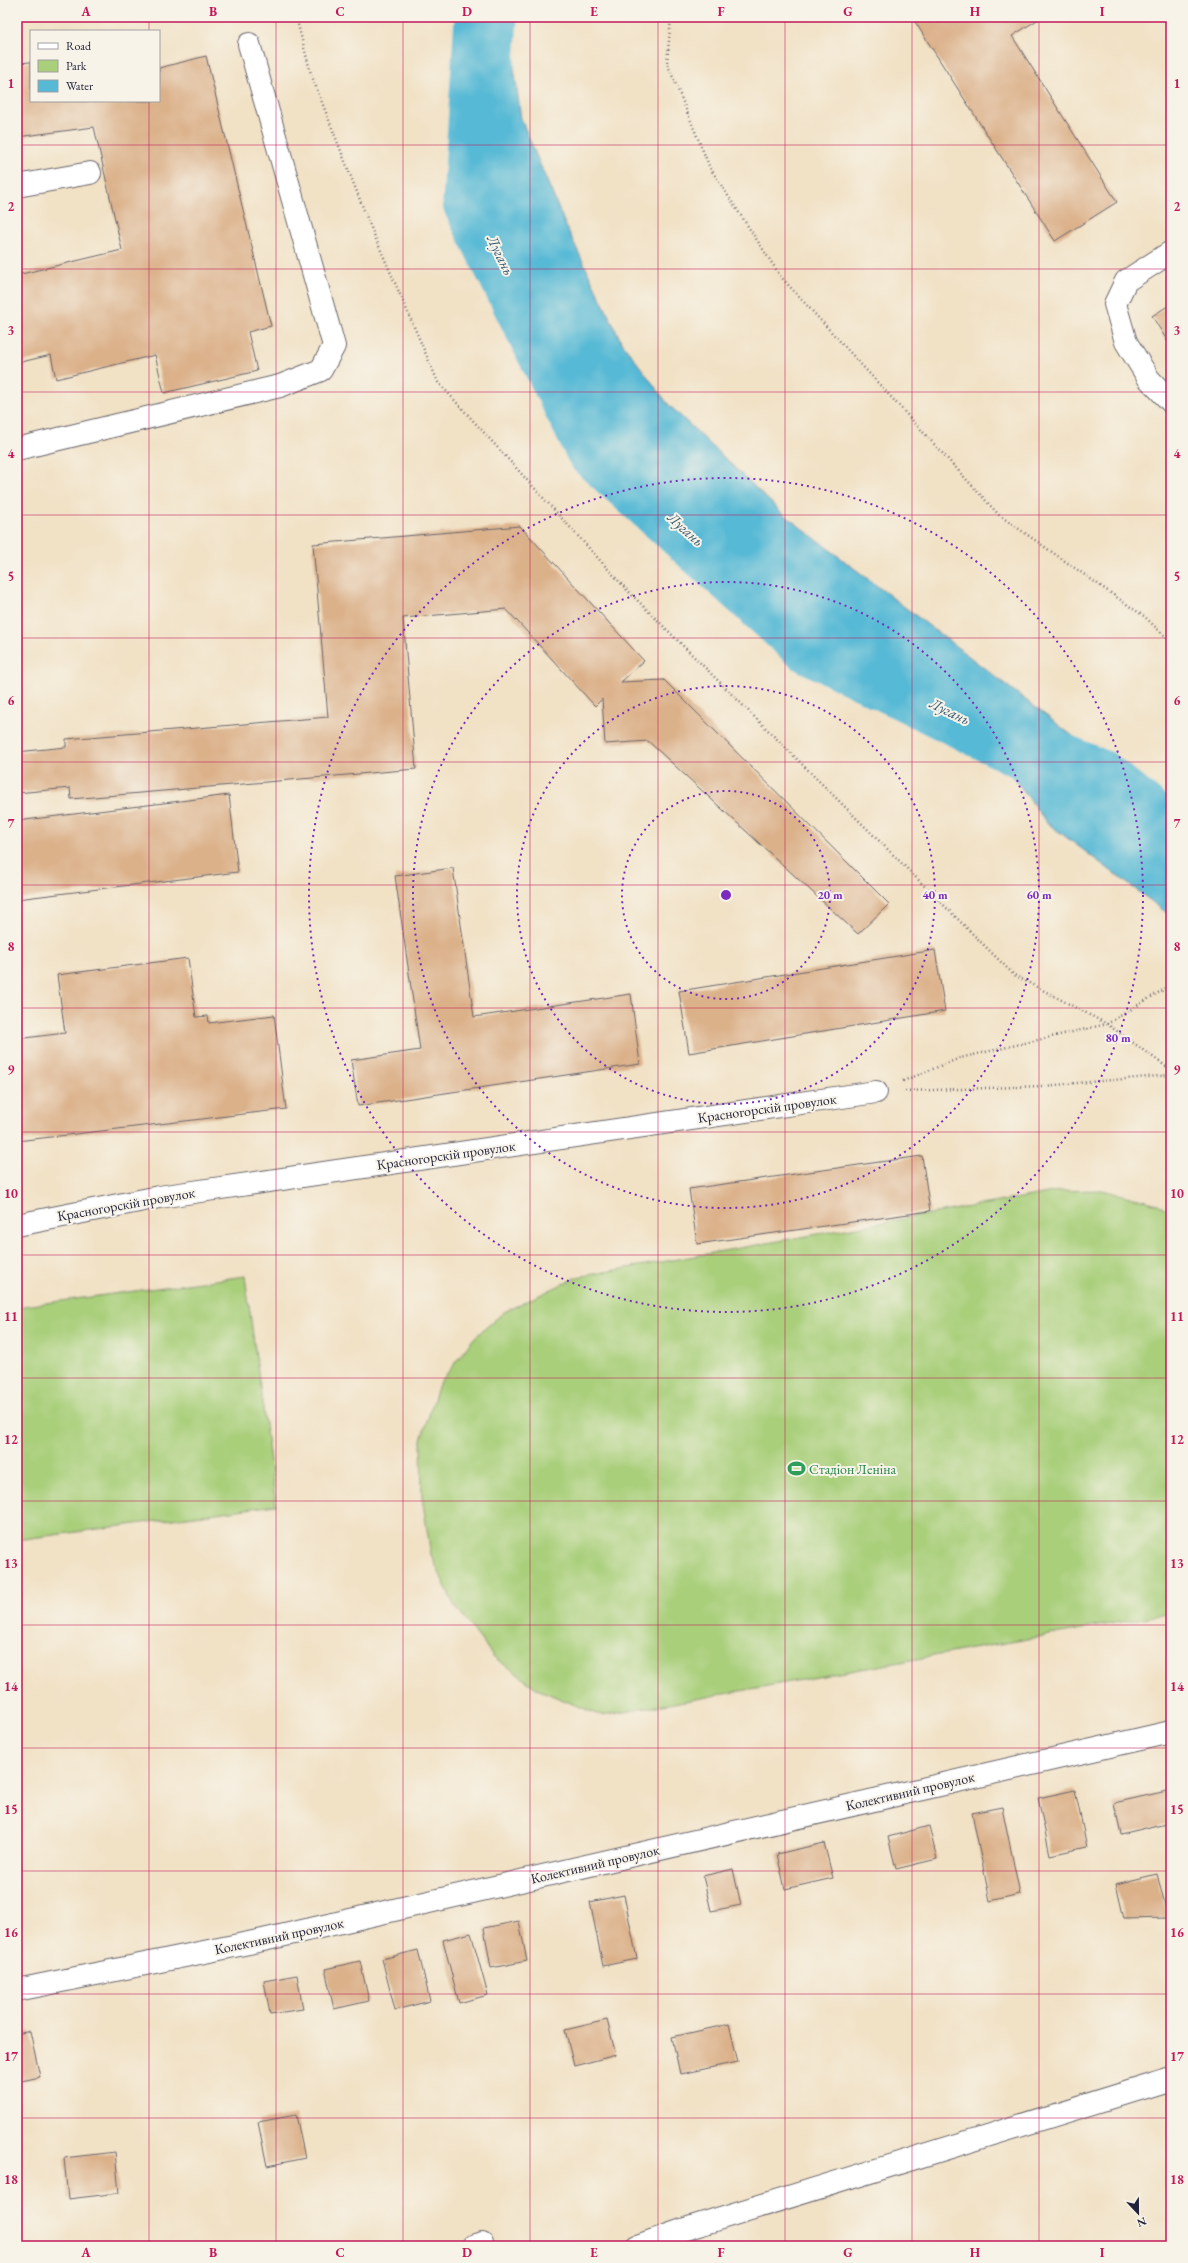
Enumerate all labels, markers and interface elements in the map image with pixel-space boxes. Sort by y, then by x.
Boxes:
text: A [80,3,91,20]
text: B [209,3,217,20]
text: C [335,3,345,20]
text: D [462,3,472,20]
text: E [590,3,598,20]
text: F [717,3,725,20]
text: G [843,3,853,20]
text: H [970,3,981,20]
text: I [1100,3,1105,20]
legend [30,30,160,102]
text: Road [66,38,92,54]
text: Park [66,58,87,74]
text: 1 [8,75,15,92]
text: 1 [1174,75,1181,92]
text: Water [66,78,93,94]
text: 2 [8,198,15,215]
text: 2 [1174,198,1181,215]
water label: Лугань [483,231,519,278]
text: 3 [8,322,15,339]
text: 3 [1174,322,1181,339]
text: 4 [8,445,15,462]
text: 4 [1174,445,1181,462]
water label: Лугань [663,507,708,550]
text: 5 [8,568,14,585]
text: 5 [1174,568,1180,585]
text: 6 [8,692,15,709]
text: 6 [1174,692,1181,709]
water label: Лугань [926,693,973,729]
text: 7 [8,815,15,832]
text: 7 [1174,815,1181,832]
text: 20 m [817,887,843,903]
text: 40 m [922,887,948,903]
text: 60 m [1026,887,1052,903]
centre of rings [719,888,733,902]
text: 8 [8,938,15,955]
text: 8 [1174,938,1181,955]
text: 80 m [1105,1030,1131,1046]
text: 9 [8,1061,15,1078]
text: 9 [1174,1061,1181,1078]
street label: Красногорскій провулок [697,1089,838,1127]
street label: Красногорскій провулок [376,1136,517,1174]
street label: Красногорскій провулок [56,1183,197,1225]
text: 10 [4,1185,18,1202]
text: 10 [1170,1185,1184,1202]
text: 11 [4,1308,18,1325]
text: 11 [1170,1308,1184,1325]
text: 12 [4,1431,18,1448]
text: 12 [1170,1431,1184,1448]
sports icon: Стадіон Леніна [786,1459,806,1479]
place label: Стадіон Леніна [809,1460,897,1478]
text: 13 [4,1555,18,1572]
text: 13 [1170,1555,1184,1572]
text: 14 [4,1678,18,1695]
text: 14 [1170,1678,1184,1695]
street label: Колективний провулок [844,1767,976,1815]
text: 15 [4,1801,18,1818]
text: 15 [1170,1801,1184,1818]
street label: Колективний провулок [529,1840,661,1888]
street label: Колективний провулок [213,1913,345,1958]
text: 16 [4,1924,18,1941]
text: 16 [1170,1924,1184,1941]
text: 17 [4,2048,18,2065]
text: 17 [1170,2048,1184,2065]
text: 18 [4,2171,18,2188]
text: 18 [1170,2171,1184,2188]
north arrow [1118,2193,1158,2233]
text: N [1135,2214,1148,2230]
text: A [80,2244,91,2261]
text: B [209,2244,217,2261]
text: C [335,2244,345,2261]
text: D [462,2244,472,2261]
text: E [590,2244,598,2261]
text: F [717,2244,725,2261]
text: G [843,2244,853,2261]
text: H [970,2244,981,2261]
text: I [1100,2244,1105,2261]

